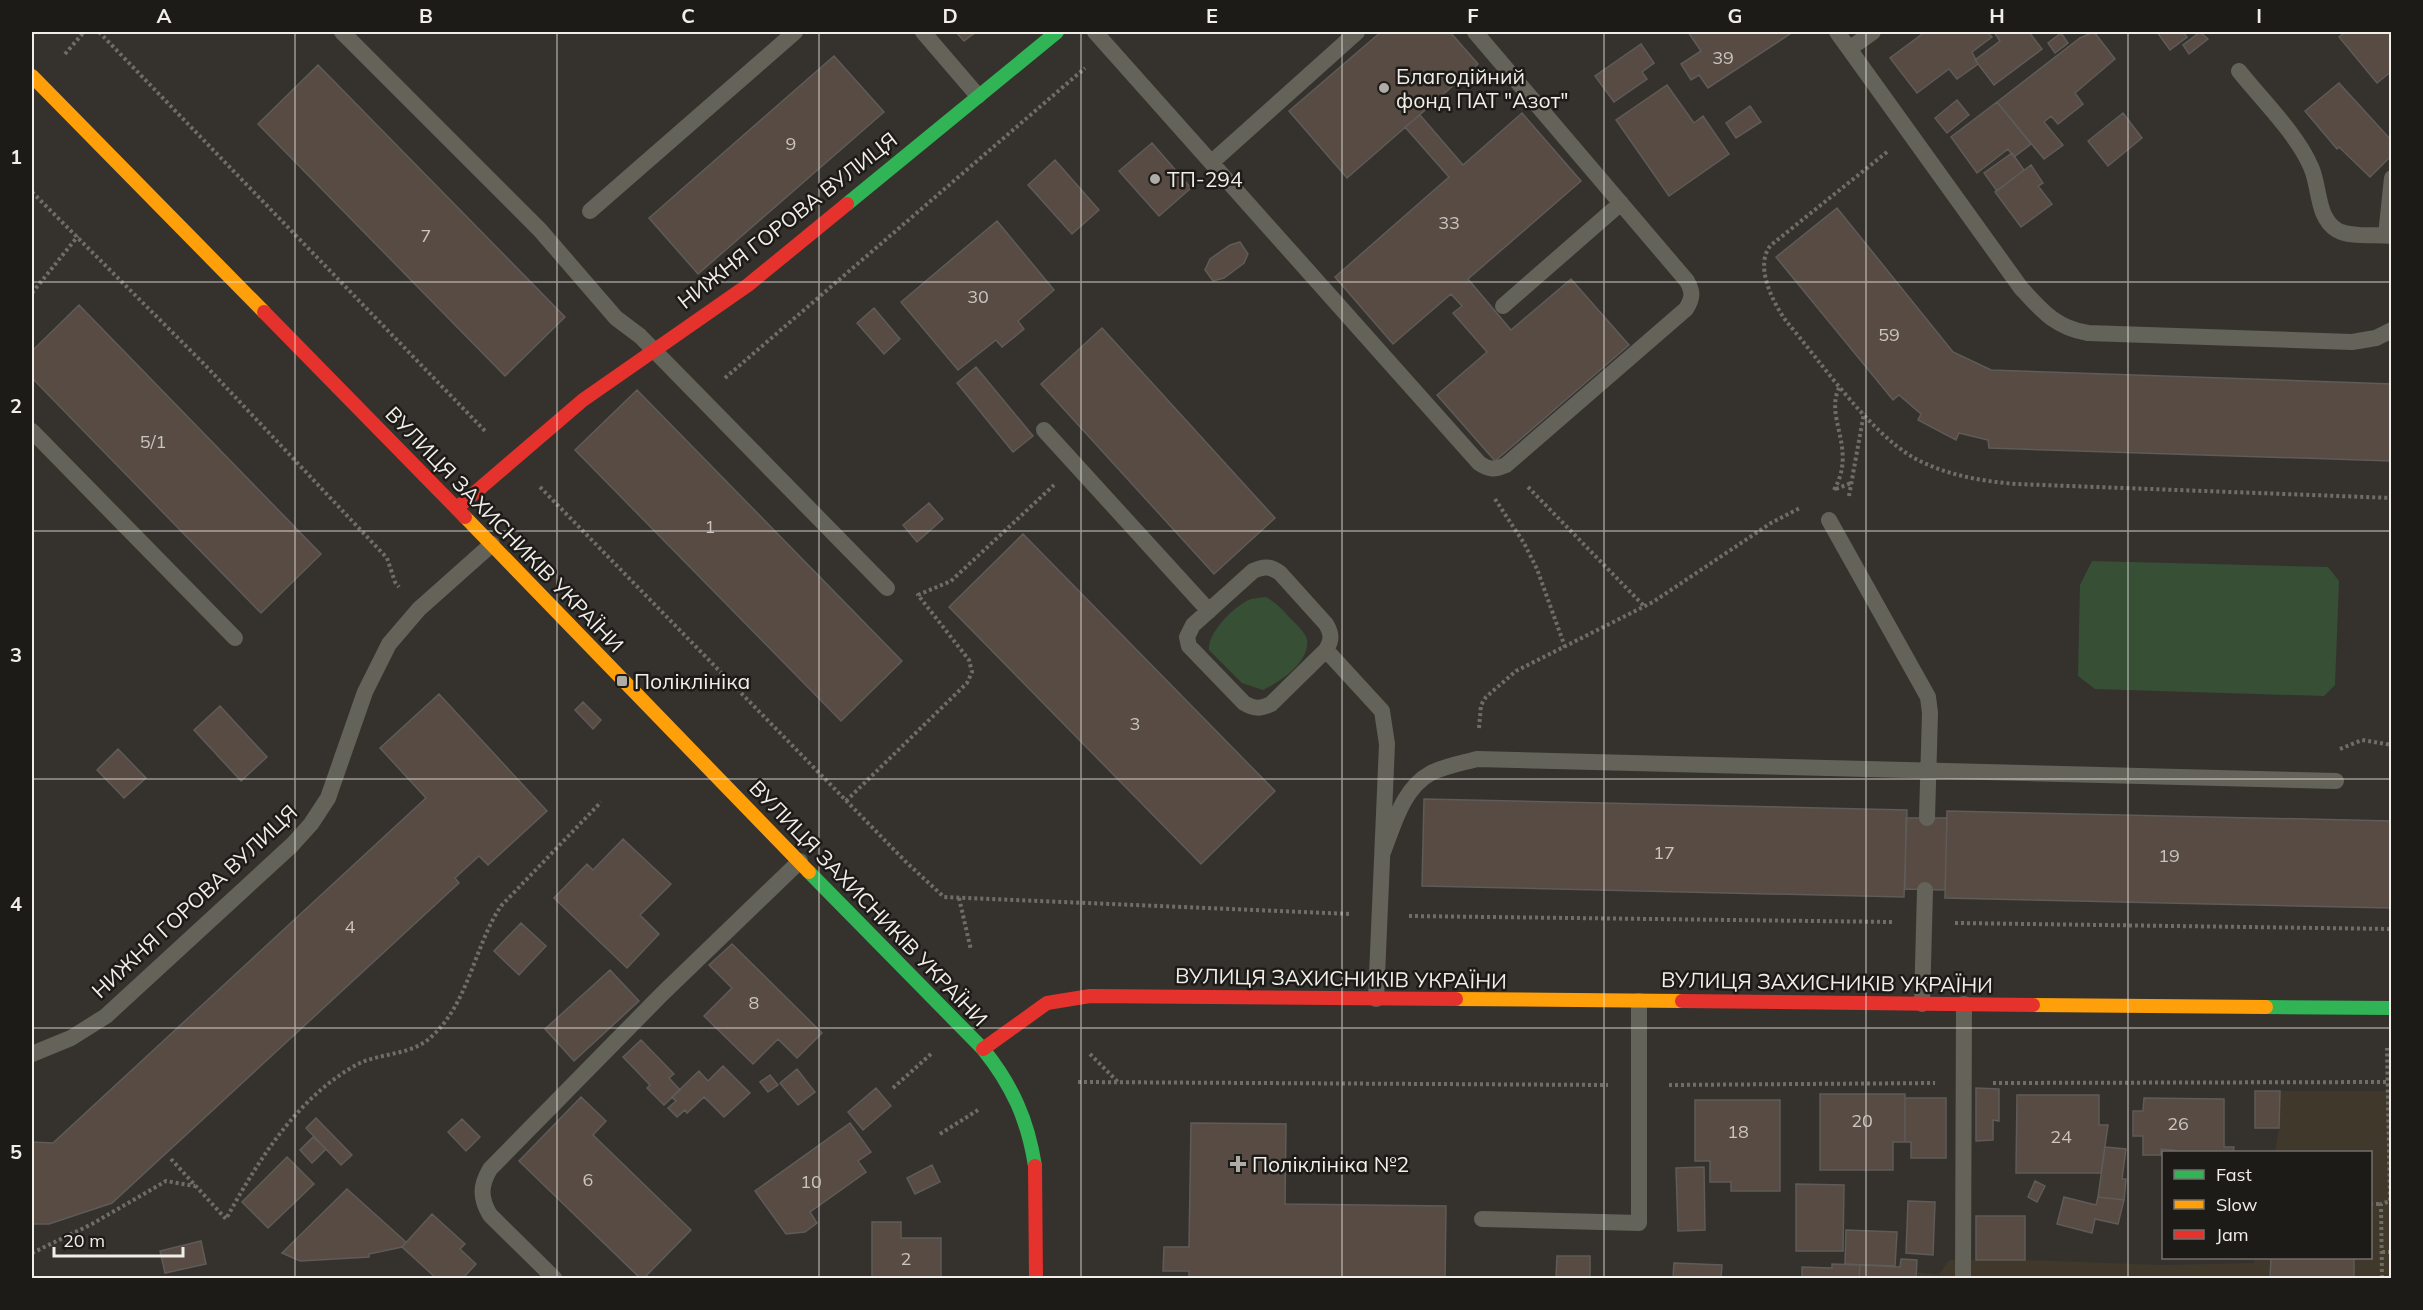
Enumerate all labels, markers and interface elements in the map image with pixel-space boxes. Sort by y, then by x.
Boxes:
text: A [157,3,172,28]
text: B [419,3,433,28]
text: C [681,3,695,28]
text: D [942,3,958,28]
text: E [1206,3,1218,28]
text: F [1467,3,1479,28]
text: G [1728,3,1742,28]
text: H [1989,3,2005,28]
text: I [2256,3,2262,28]
house number: 39 [1712,46,1734,69]
place label: Благодійний фонд ПАТ "Азот" [1396,63,1568,113]
marker: Благодійний фонд ПАТ "Азот" [1377,81,1391,95]
street label: НИЖНЯ ГОРОВА ВУЛИЦЯ [672,126,902,314]
house number: 9 [786,132,796,155]
text: 1 [10,144,22,169]
place label: ТП-294 [1167,166,1243,192]
marker: ТП-294 [1148,172,1162,186]
house number: 33 [1438,211,1460,234]
house number: 7 [421,224,431,247]
house number: 30 [967,285,989,308]
house number: 59 [1878,323,1900,346]
text: 2 [10,393,22,418]
street label: ВУЛИЦЯ ЗАХИСНИКІВ УКРАЇНИ [380,401,630,657]
house number: 5/1 [140,430,166,453]
house number: 1 [705,515,715,538]
text: 3 [10,642,22,667]
place label: Поліклініка [634,668,750,694]
marker: Поліклініка [615,674,629,688]
house number: 3 [1130,712,1140,735]
street label: ВУЛИЦЯ ЗАХИСНИКІВ УКРАЇНИ [744,775,994,1031]
street label: НИЖНЯ ГОРОВА ВУЛИЦЯ [86,799,302,1003]
house number: 17 [1653,841,1675,864]
house number: 19 [2158,844,2180,867]
text: 4 [10,891,22,916]
house number: 4 [345,915,356,938]
street label: ВУЛИЦЯ ЗАХИСНИКІВ УКРАЇНИ [1175,962,1507,994]
street label: ВУЛИЦЯ ЗАХИСНИКІВ УКРАЇНИ [1661,966,1993,998]
house number: 8 [749,991,759,1014]
house number: 20 [1851,1109,1873,1132]
house number: 26 [2167,1112,2189,1135]
house number: 18 [1727,1120,1749,1143]
house number: 24 [2050,1125,2072,1148]
text: 5 [10,1139,22,1164]
place label: Поліклініка №2 [1252,1151,1409,1177]
legend [2162,1151,2372,1259]
marker: Поліклініка №2 [1229,1155,1247,1173]
text: Fast [2216,1163,2252,1186]
house number: 6 [583,1168,593,1191]
house number: 10 [800,1170,822,1193]
text: Slow [2216,1193,2258,1216]
scale bar [54,1220,183,1258]
text: Jam [2216,1223,2249,1246]
text: 20 m [63,1229,105,1252]
house number: 2 [901,1247,911,1270]

